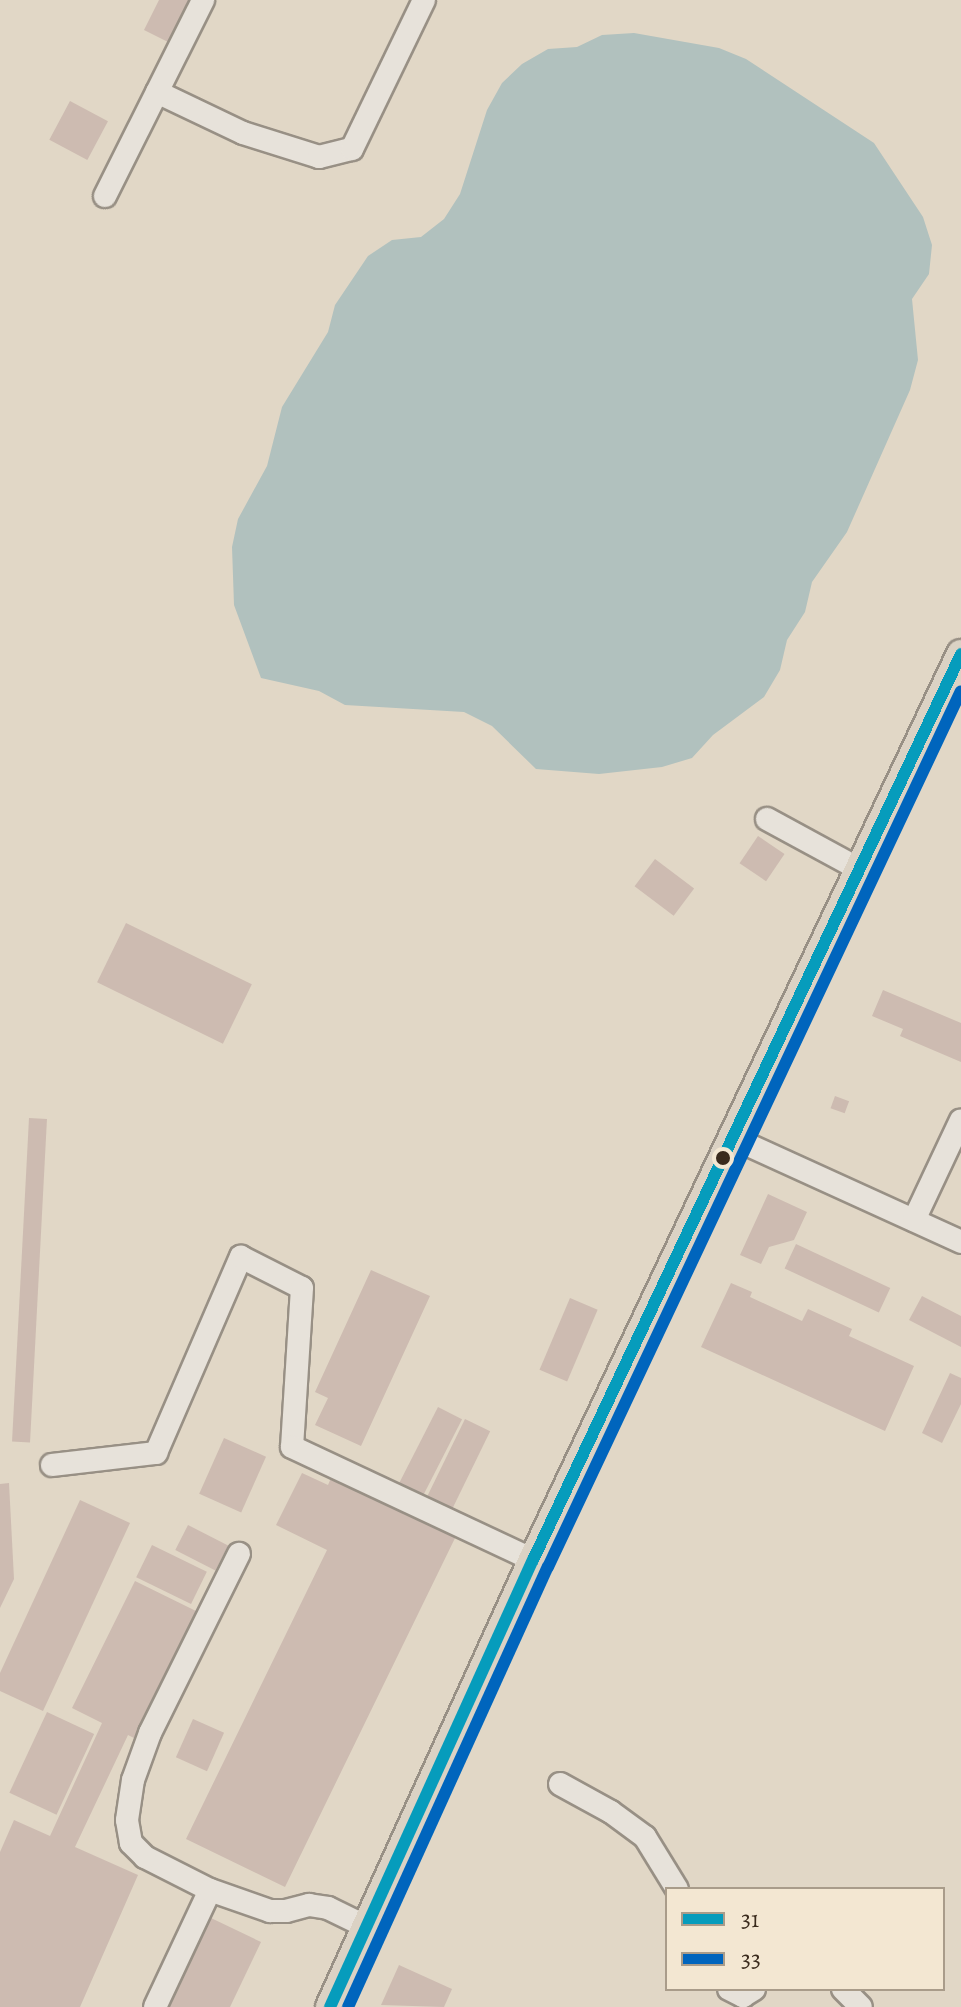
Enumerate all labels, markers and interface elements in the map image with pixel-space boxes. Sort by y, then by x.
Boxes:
unlabelled marker [715,1150,731,1166]
legend [665,1887,945,1991]
text: 31 [741,1903,759,1935]
text: 33 [741,1943,761,1975]

